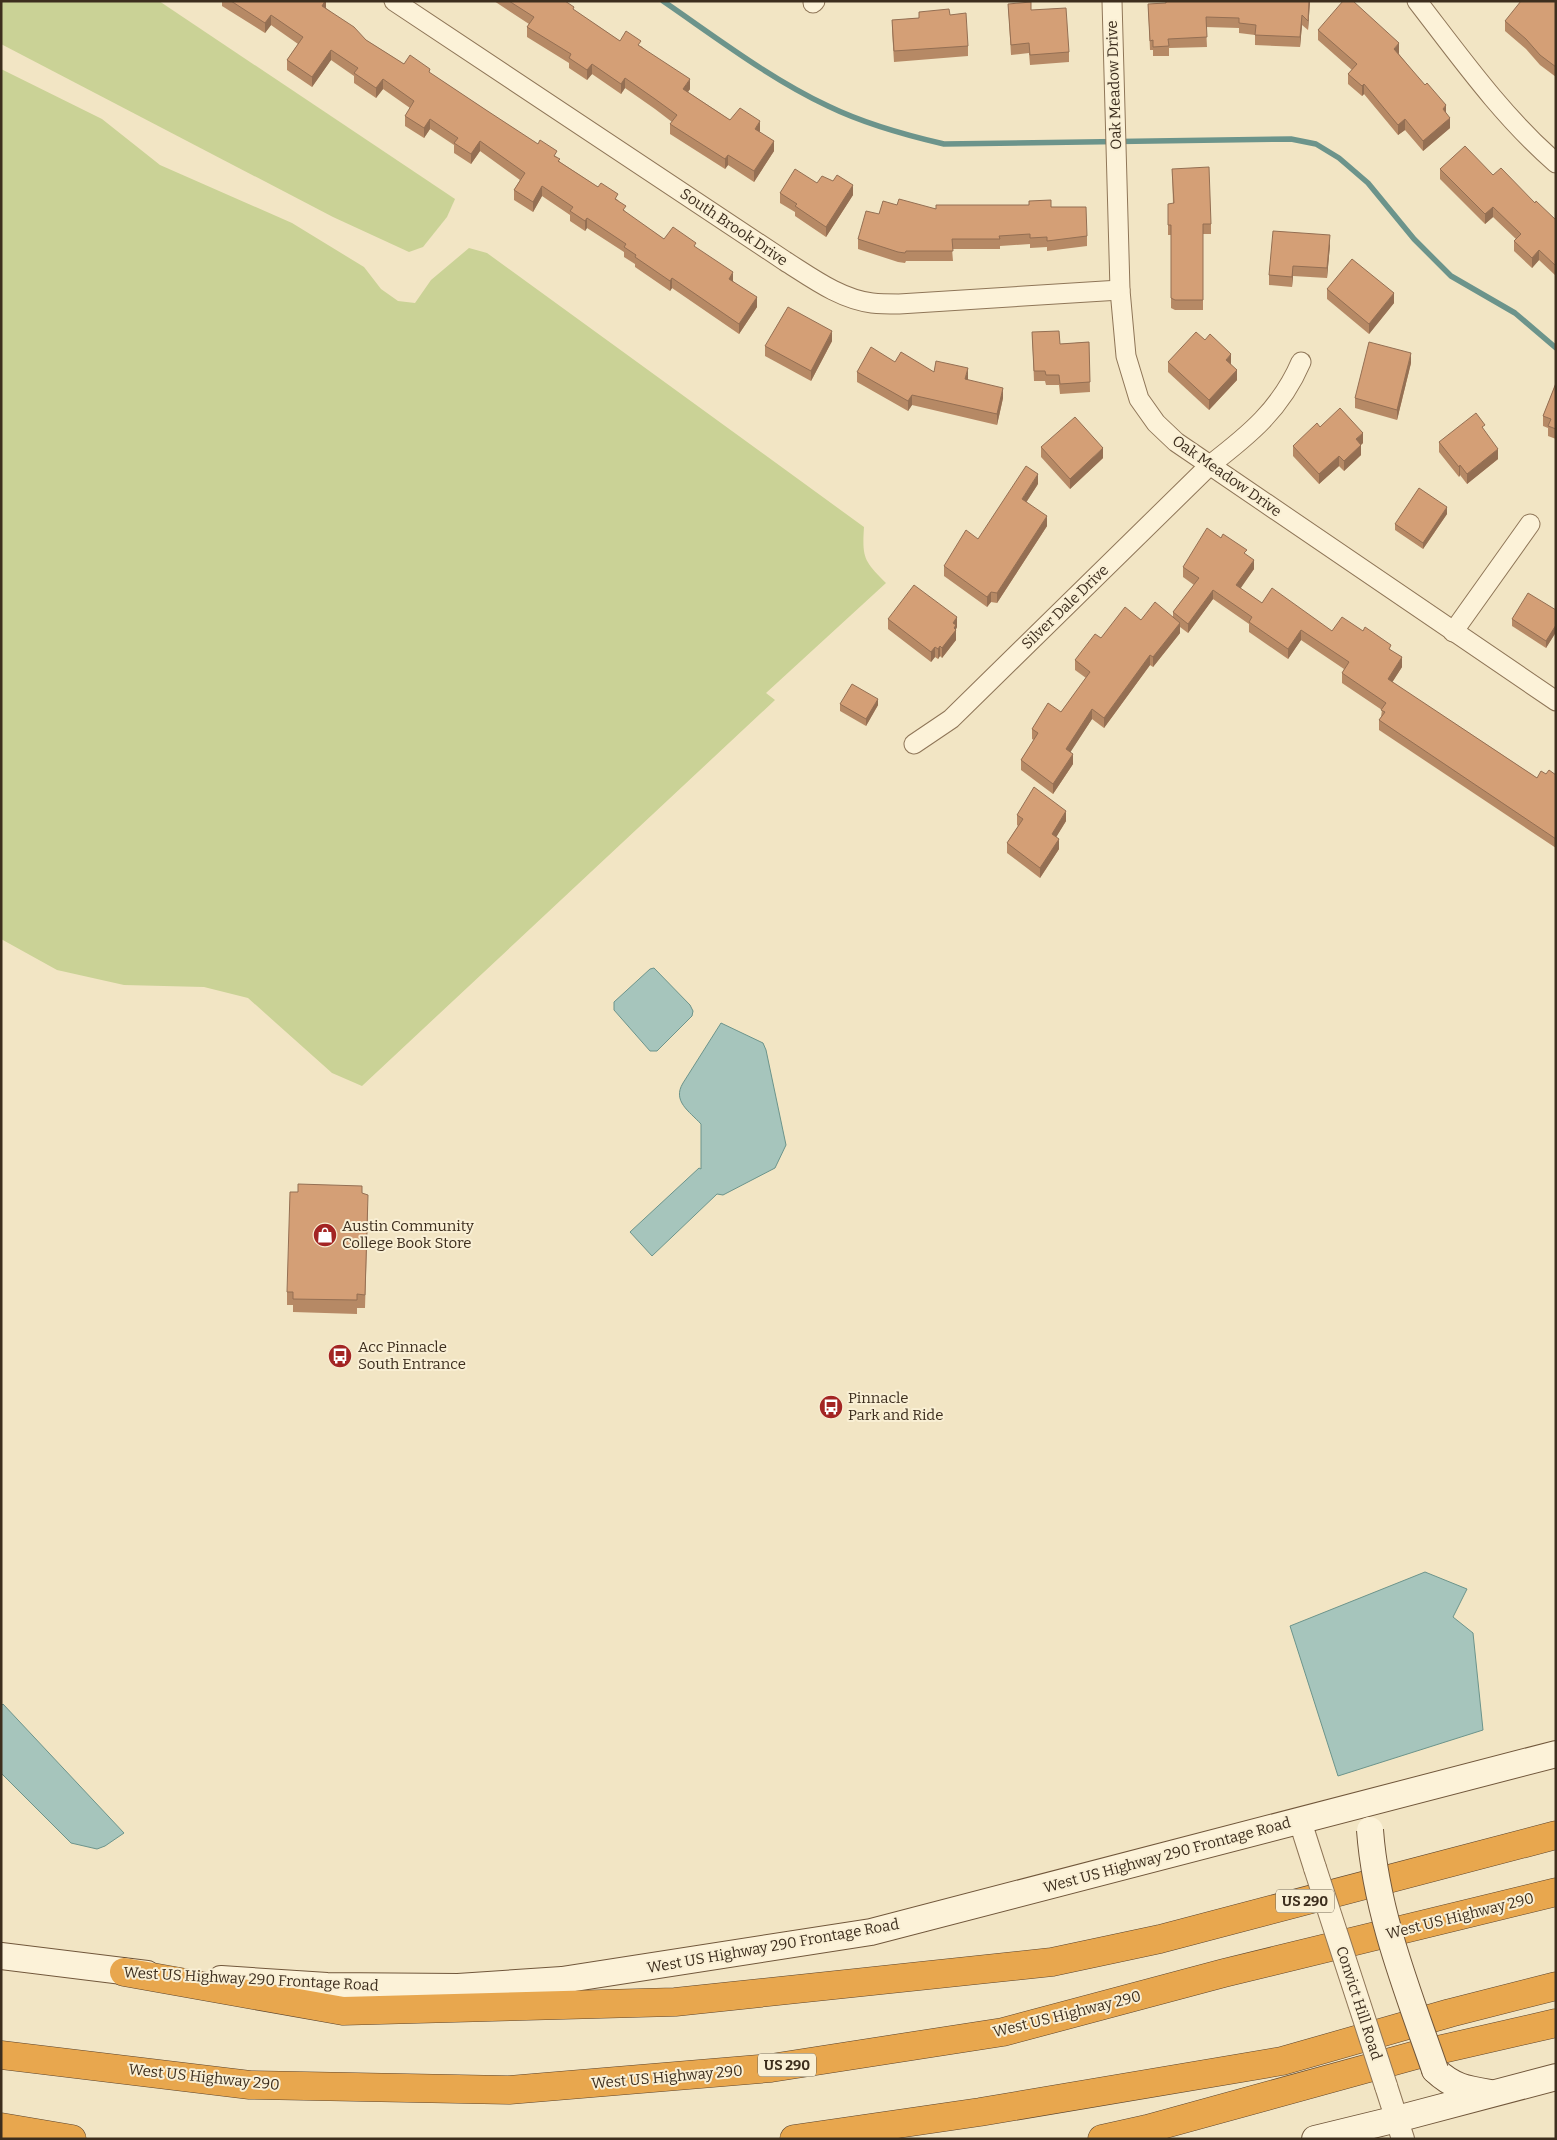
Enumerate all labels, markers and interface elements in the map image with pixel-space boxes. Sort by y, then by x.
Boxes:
street label: Oak Meadow Drive [1103,20,1125,150]
street label: South Brook Drive [677,184,791,270]
street label: Oak Meadow Drive [1169,432,1285,520]
street label: Silver Dale Drive [1018,561,1112,653]
place label: Austin Community College Book Store [342,1217,474,1252]
shop icon: Austin Community College Book Store [312,1222,338,1248]
place label: Acc Pinnacle South Entrance [358,1338,466,1373]
bus stop icon: Acc Pinnacle South Entrance [327,1343,353,1369]
place label: Pinnacle Park and Ride [848,1389,943,1424]
bus stop icon: Pinnacle Park and Ride [818,1394,844,1420]
street label: West US Highway 290 Frontage Road [1041,1813,1293,1897]
street label: West US Highway 290 [1384,1889,1536,1943]
road number: US 290 [1276,1890,1334,1912]
street label: West US Highway 290 Frontage Road [646,1915,900,1977]
street label: Convict Hill Road [1332,1944,1386,2062]
street label: West US Highway 290 Frontage Road [123,1963,379,1995]
street label: West US Highway 290 [991,1987,1143,2041]
road number: US 290 [758,2054,816,2076]
street label: West US Highway 290 [128,2060,280,2094]
street label: West US Highway 290 [591,2061,743,2093]

